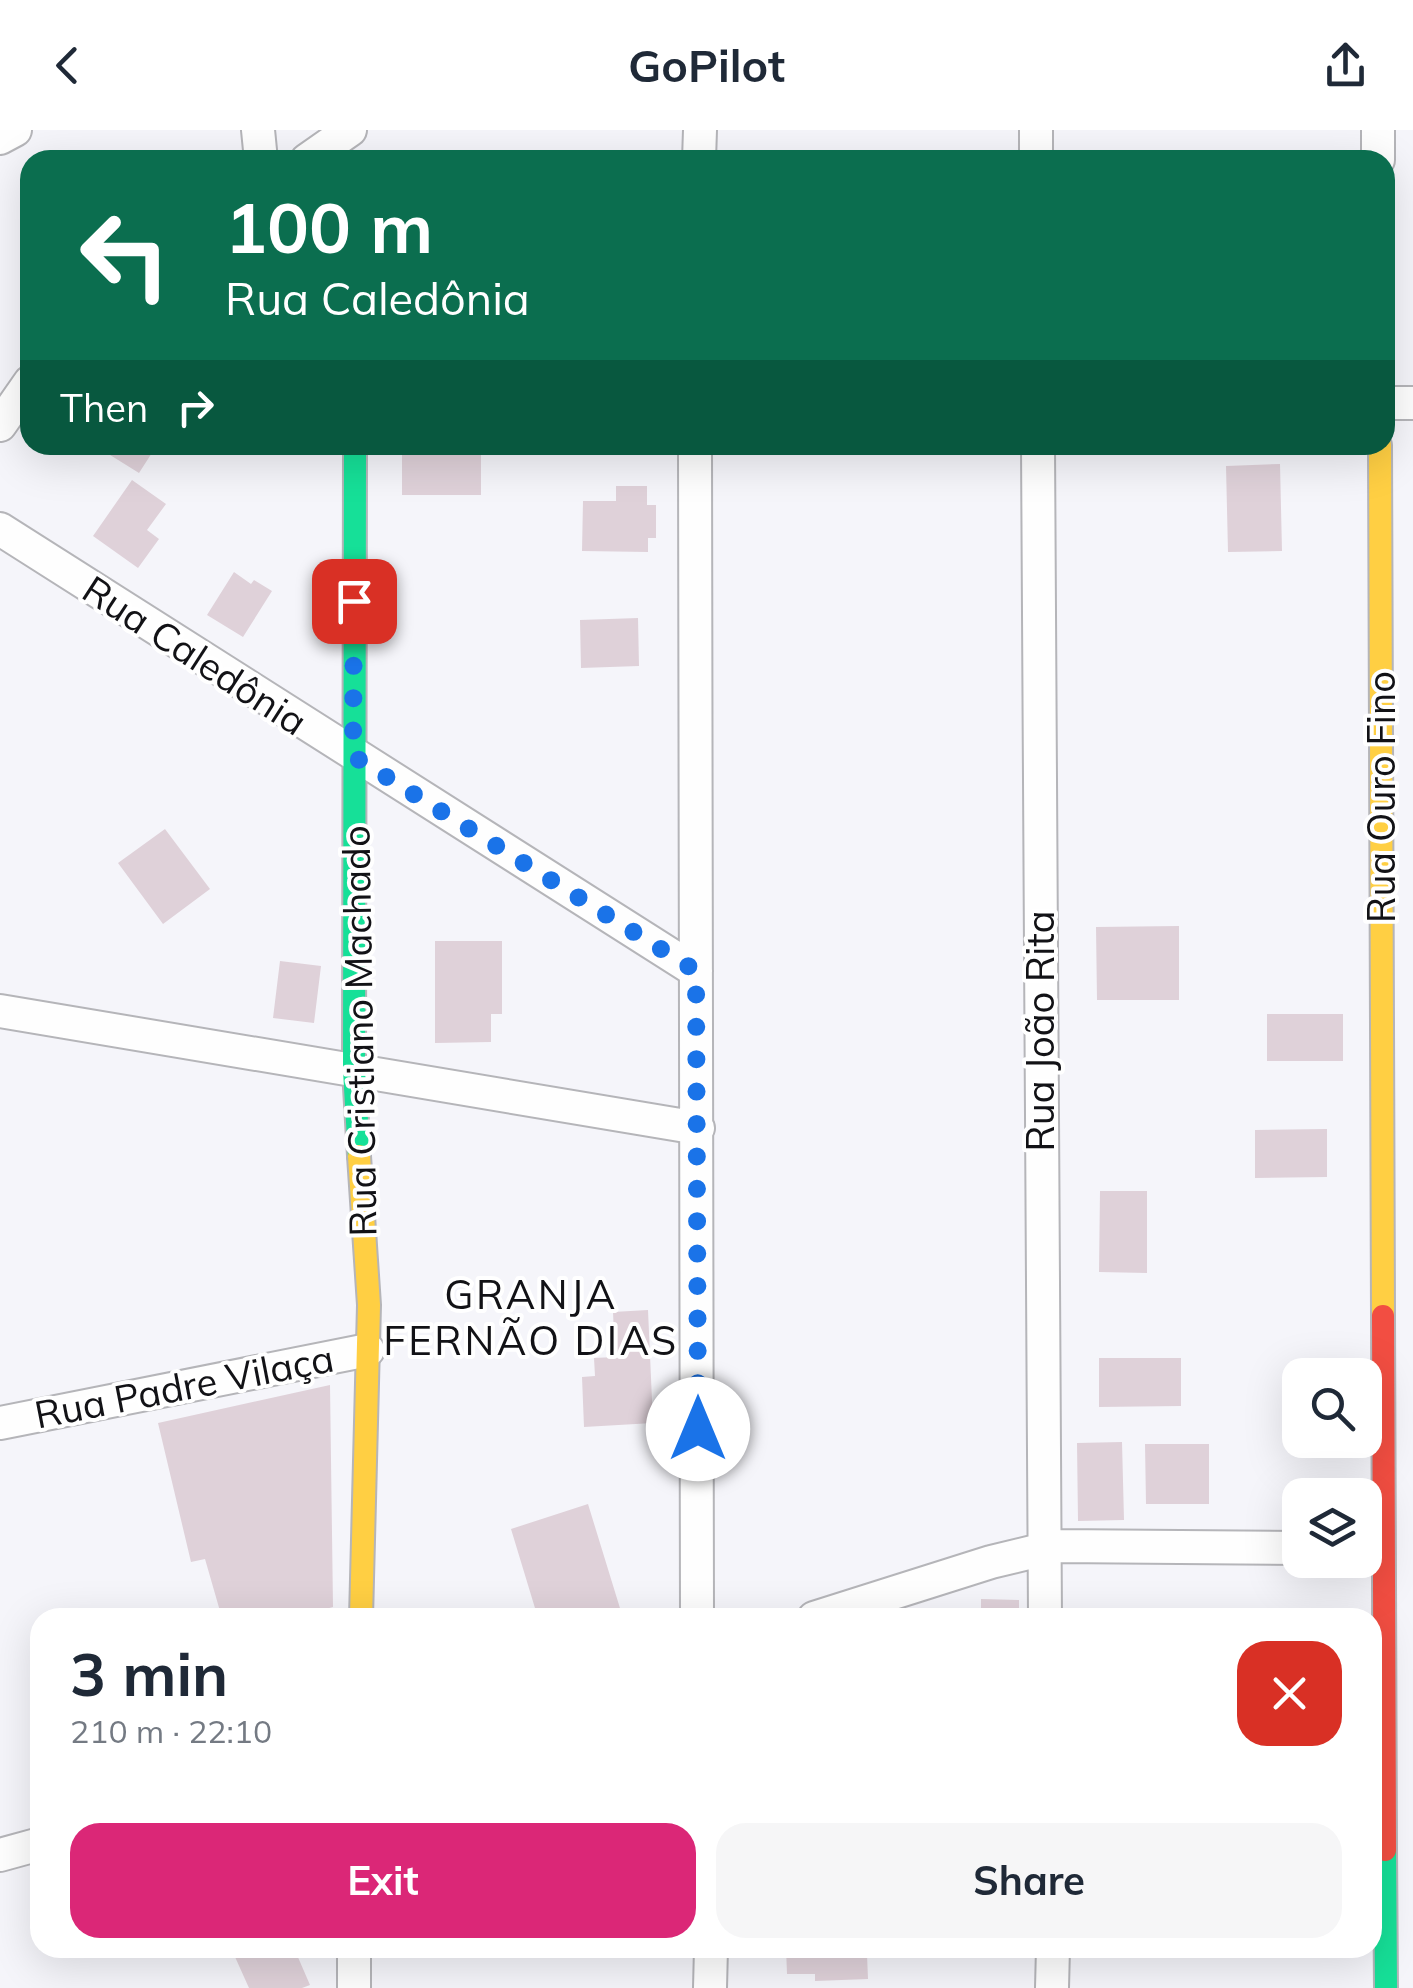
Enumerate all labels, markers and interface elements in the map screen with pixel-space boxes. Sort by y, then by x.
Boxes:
text: GoPilot [628,37,785,93]
icon: back [40,38,95,93]
icon: share [1318,38,1373,93]
text: 100 m [225,183,433,271]
icon: left [60,190,190,320]
text: Rua Caledônia [225,270,530,326]
icon: right [168,380,223,435]
text: Then [60,384,148,432]
pin [312,559,397,644]
street label: Rua Caledônia [74,565,316,745]
icon: arrive [327,574,382,629]
street label: Rua Ouro Fino [1357,671,1405,923]
street label: Rua Cristiano Machado [331,825,387,1237]
street label: Rua João Rita [1016,911,1064,1152]
district label: GRANJA FERNÃO DIAS [383,1269,679,1365]
street label: Rua Padre Vilaça [31,1333,337,1439]
map controls [1282,1358,1382,1578]
button: search [1282,1358,1382,1458]
position arrow [646,1377,750,1481]
button: layers [1282,1478,1382,1578]
text: 3 min [70,1636,228,1711]
button: close [1237,1641,1342,1746]
text: 210 m · 22:10 [70,1711,272,1751]
button: Exit [70,1823,696,1938]
button: Share [716,1823,1342,1938]

